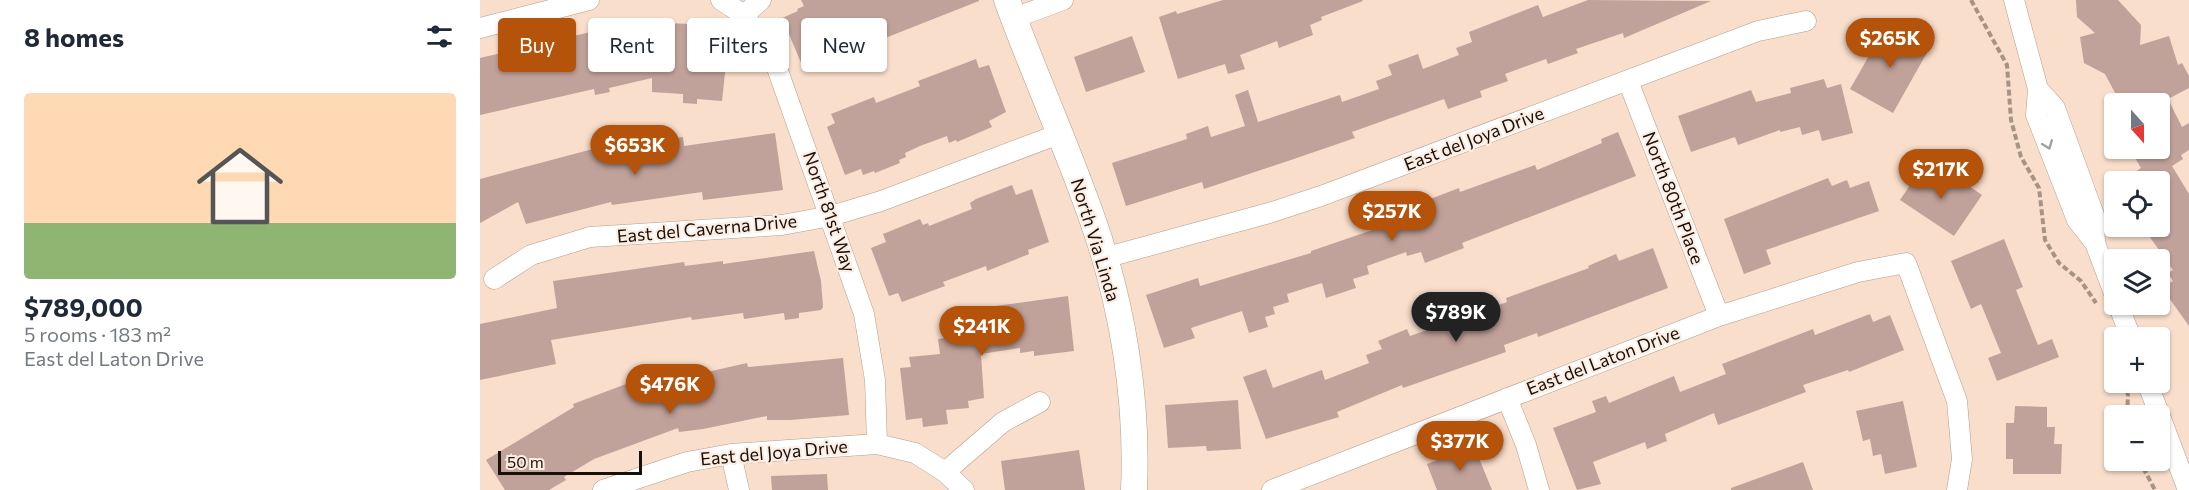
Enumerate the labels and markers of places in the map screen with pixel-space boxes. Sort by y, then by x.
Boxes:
pin: $265K [1848,18,1932,69]
pin: $653K [593,125,677,176]
pin: $217K [1899,149,1983,200]
pin: $257K [1350,191,1434,242]
pin: $789K [1414,292,1498,343]
pin: $241K [940,306,1024,357]
pin: $476K [628,364,712,415]
pin: $377K [1418,421,1502,472]

